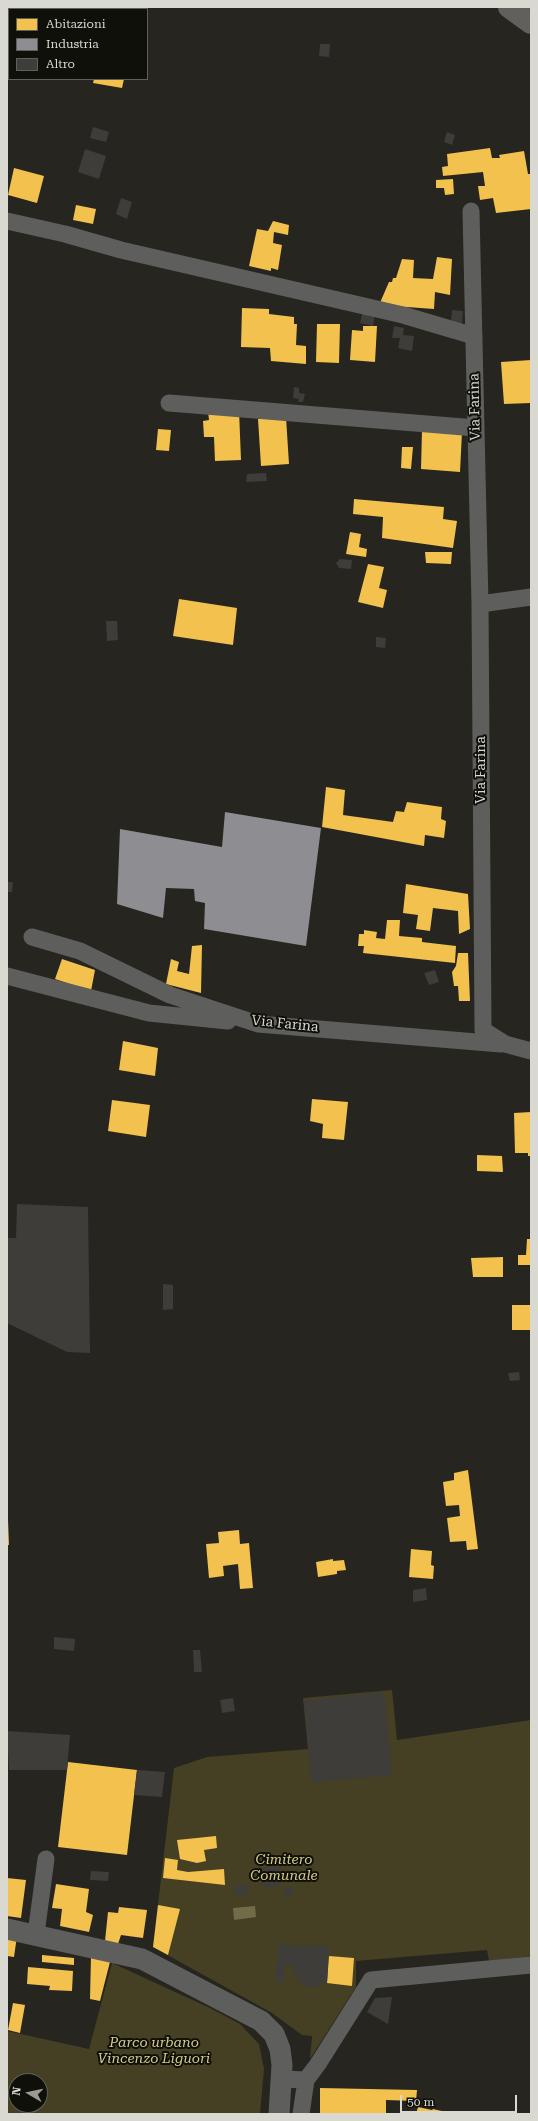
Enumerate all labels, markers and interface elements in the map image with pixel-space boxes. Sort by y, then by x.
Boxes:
legend [8,8,148,80]
text: Abitazioni [46,17,105,31]
text: Industria [46,37,99,51]
text: Altro [46,57,75,71]
street label: Via Farina [466,373,484,441]
street label: Via Farina [473,736,489,804]
street label: Via Farina [251,1012,319,1036]
park label: Cimitero Comunale [250,1852,318,1884]
park label: Parco urbano Vincenzo Liguori [98,2035,210,2068]
north arrow [8,2073,48,2113]
text: N [10,2086,24,2096]
scale bar [402,2087,519,2113]
text: 50 m [407,2095,434,2109]

